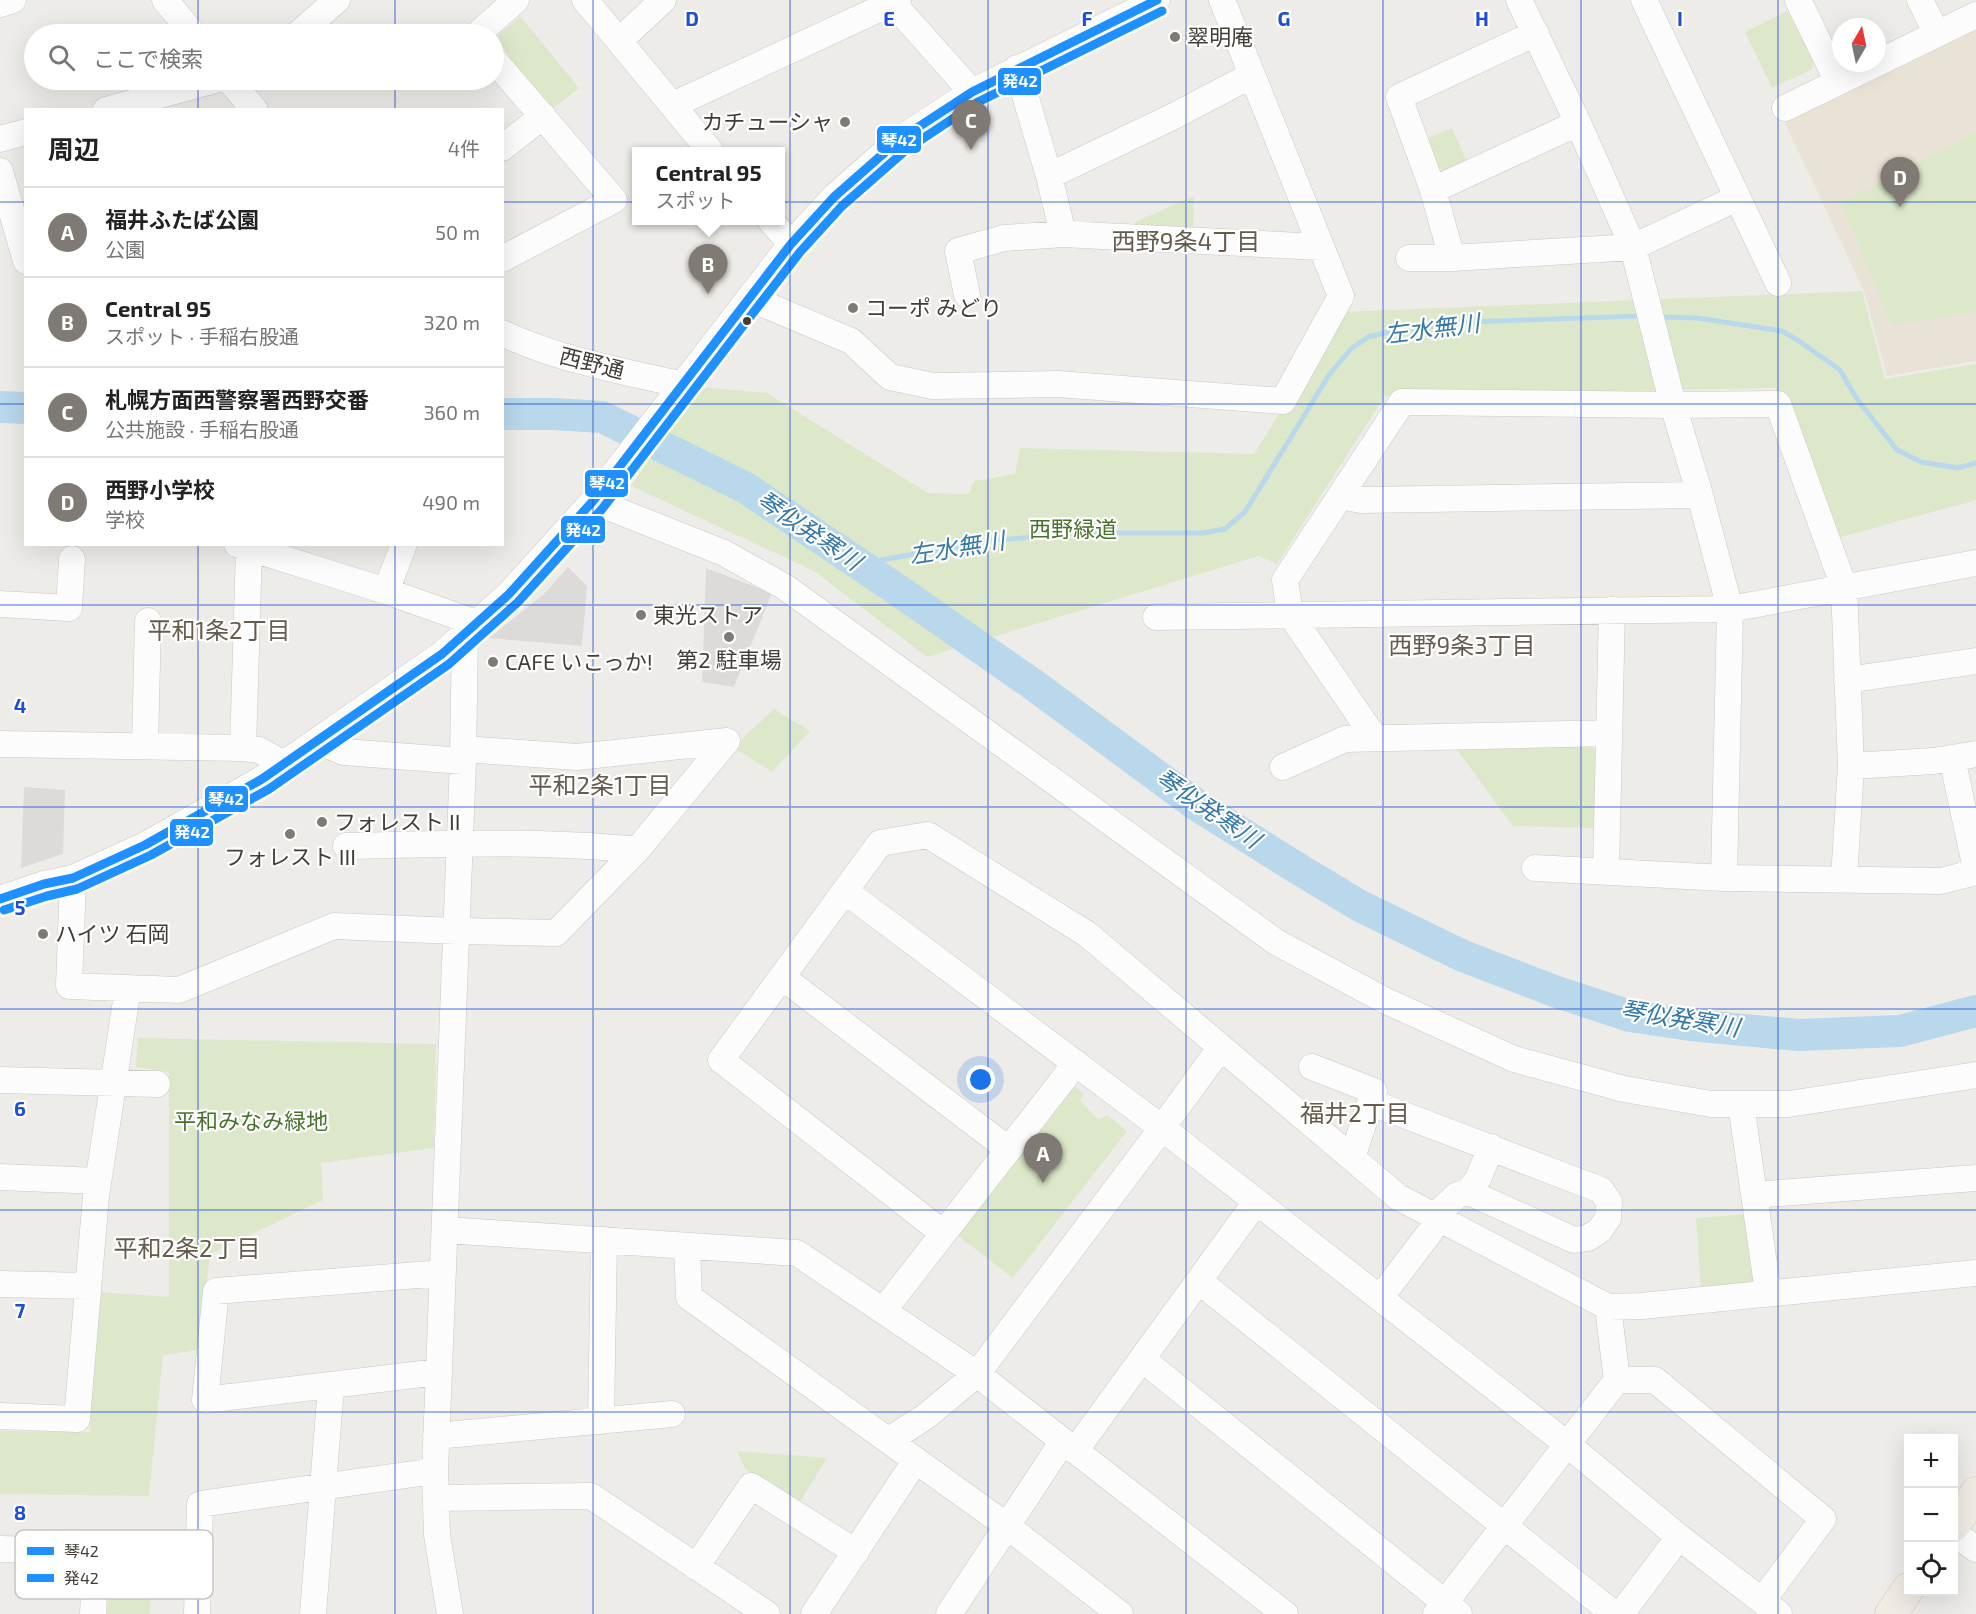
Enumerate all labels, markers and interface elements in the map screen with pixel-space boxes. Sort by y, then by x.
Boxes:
text: D [685,6,699,30]
text: E [883,6,895,30]
text: F [1081,6,1093,30]
text: G [1278,6,1290,30]
text: H [1475,6,1489,30]
text: I [1677,6,1683,30]
north arrow [1832,18,1886,72]
place label: 翠明庵 [1187,23,1253,49]
search box [24,24,504,90]
marker: 翠明庵 [1168,30,1182,44]
icon: search [45,41,78,74]
text: ここで検索 [93,45,203,71]
line badge: 発42 [997,67,1042,96]
text: 発42 [1002,71,1038,90]
pin: C [952,100,990,150]
place label: カチューシャ [701,108,833,134]
marker: カチューシャ [838,115,852,129]
line badge: 琴42 [876,125,922,154]
text: 琴42 [881,130,917,149]
text: 周辺 [48,133,100,164]
text: 4件 [448,136,480,160]
popup [632,147,785,225]
pin: D [1880,158,1920,207]
text: Central 95 [655,159,762,185]
text: スポット [655,188,735,212]
text: 福井ふたば公園 [105,206,259,232]
text: A [61,220,74,244]
text: 50 m [435,220,480,244]
district label: 西野9条4丁目 [1112,226,1260,255]
text: 公園 [105,237,145,261]
pin: B [688,244,728,294]
place label: コーポ みどり [865,294,1002,320]
text: Central 95 [105,295,211,321]
marker: コーポ みどり [846,301,860,315]
water label: 左水無川 [1382,307,1484,348]
text: B [61,310,74,334]
text: 320 m [424,310,480,334]
unlabelled marker [741,315,753,327]
text: スポット · 手稲右股通 [105,324,299,348]
street label: 西野通 [557,341,627,383]
text: 札幌方面西警察署西野交番 [105,386,369,412]
text: C [62,400,73,424]
text: 360 m [423,400,480,424]
text: 公共施設 · 手稲右股通 [105,417,299,441]
line badge: 琴42 [584,469,629,498]
text: 琴42 [589,473,625,492]
text: 西野小学校 [105,476,215,502]
water label: 琴似発寒川 [752,484,870,577]
text: D [61,490,74,514]
text: 490 m [422,490,480,514]
text: 学校 [105,507,145,531]
line badge: 発42 [560,515,606,544]
park label: 西野緑道 [1029,515,1117,541]
text: 発42 [565,520,601,539]
water label: 左水無川 [907,524,1009,568]
place label: 東光ストア [653,601,763,627]
marker: 東光ストア [634,608,648,622]
district label: 平和1条2丁目 [147,615,291,644]
marker: 第2 駐車場 [722,630,736,644]
district label: 西野9条3丁目 [1388,630,1536,659]
place label: 第2 駐車場 [676,646,782,672]
place label: CAFE いこっか! [505,648,653,674]
marker: CAFE いこっか! [486,655,500,669]
text: 4 [14,693,27,717]
water label: 琴似発寒川 [1151,762,1269,855]
district label: 平和2条1丁目 [528,770,672,799]
line badge: 琴42 [204,785,249,813]
text: 琴42 [208,789,244,808]
place label: フォレスト II [334,808,460,834]
marker: フォレスト II [315,815,329,829]
line badge: 発42 [169,818,214,847]
text: 発42 [174,822,210,841]
marker: フォレスト III [283,827,297,841]
place label: フォレスト III [224,843,356,869]
text: 5 [14,895,26,919]
place label: ハイツ 石岡 [55,920,169,946]
marker: ハイツ 石岡 [36,927,50,941]
water label: 琴似発寒川 [1619,994,1745,1042]
your location [966,1065,995,1094]
text: 6 [14,1096,26,1120]
district label: 福井2丁目 [1300,1098,1410,1127]
park label: 平和みなみ緑地 [174,1107,328,1133]
pin: A [1024,1134,1062,1183]
district label: 平和2条2丁目 [114,1233,260,1262]
text: 7 [15,1298,26,1322]
map controls [1904,1434,1958,1596]
button: + [1904,1434,1958,1488]
button: − [1904,1488,1958,1542]
text: 8 [14,1500,26,1524]
legend [15,1530,213,1599]
text: 琴42 [64,1541,99,1560]
button: locate [1904,1542,1958,1596]
text: 発42 [64,1568,99,1587]

